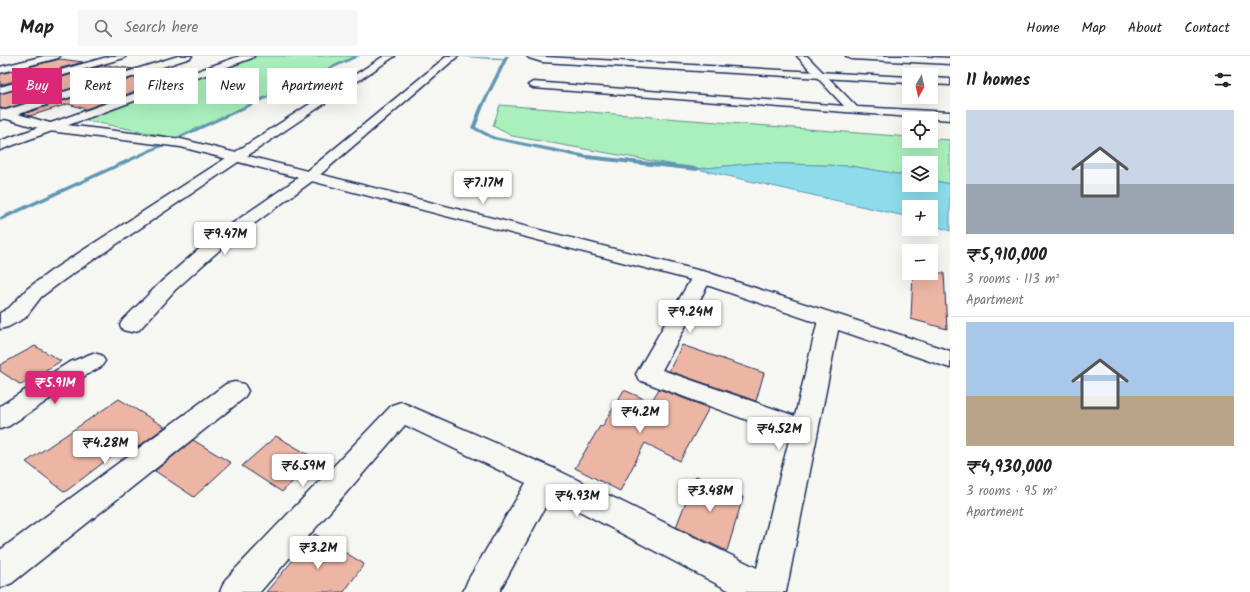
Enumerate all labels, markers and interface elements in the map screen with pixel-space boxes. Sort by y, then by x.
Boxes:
search box [78,10,358,46]
text: Map [20,13,54,43]
text: Search here [124,16,198,40]
icon: search [92,17,114,39]
text: Home [1026,17,1060,39]
text: Map [1082,17,1106,39]
text: About [1128,17,1162,39]
text: Contact [1184,17,1230,39]
text: 11 homes [966,67,1030,94]
chip: Buy [12,68,62,104]
chip: Rent [70,68,126,104]
chip: Filters [134,68,198,104]
chip: New [206,68,259,104]
chip: Apartment [267,68,357,104]
north arrow [902,68,938,104]
map controls [902,68,938,280]
icon: filters [1212,69,1234,91]
button: locate [902,112,938,148]
icon: home [1064,136,1136,208]
button: layers [902,156,938,192]
pin: ₹7.17M [450,171,516,205]
text: ₹7.17M [463,173,503,194]
button: + [902,200,938,236]
pin: ₹9.47M [192,222,258,256]
text: ₹9.47M [203,224,247,245]
text: ₹5,910,000 [966,242,1047,269]
button: − [902,244,938,280]
text: 3 rooms · 113 m² [966,269,1059,290]
text: Apartment [966,290,1024,311]
pin: ₹9.24M [657,300,723,334]
text: ₹9.24M [667,302,713,323]
icon: home [1064,348,1136,420]
pin: ₹5.91M [22,371,88,405]
text: ₹5.91M [34,373,76,394]
pin: ₹4.2M [612,400,668,434]
text: ₹4.2M [621,402,659,423]
pin: ₹4.52M [746,417,812,451]
text: ₹4.52M [756,419,802,440]
pin: ₹4.28M [72,431,138,465]
text: ₹4.28M [82,433,128,454]
pin: ₹6.59M [270,454,336,488]
text: ₹4,930,000 [966,454,1052,481]
text: ₹6.59M [281,456,325,477]
pin: ₹3.48M [677,479,743,513]
text: ₹3.48M [687,481,733,502]
text: 3 rooms · 95 m² [966,481,1057,502]
pin: ₹4.93M [544,484,610,518]
text: ₹4.93M [555,486,600,507]
text: Apartment [966,502,1024,523]
pin: ₹3.2M [290,536,346,570]
text: ₹3.2M [299,538,337,559]

